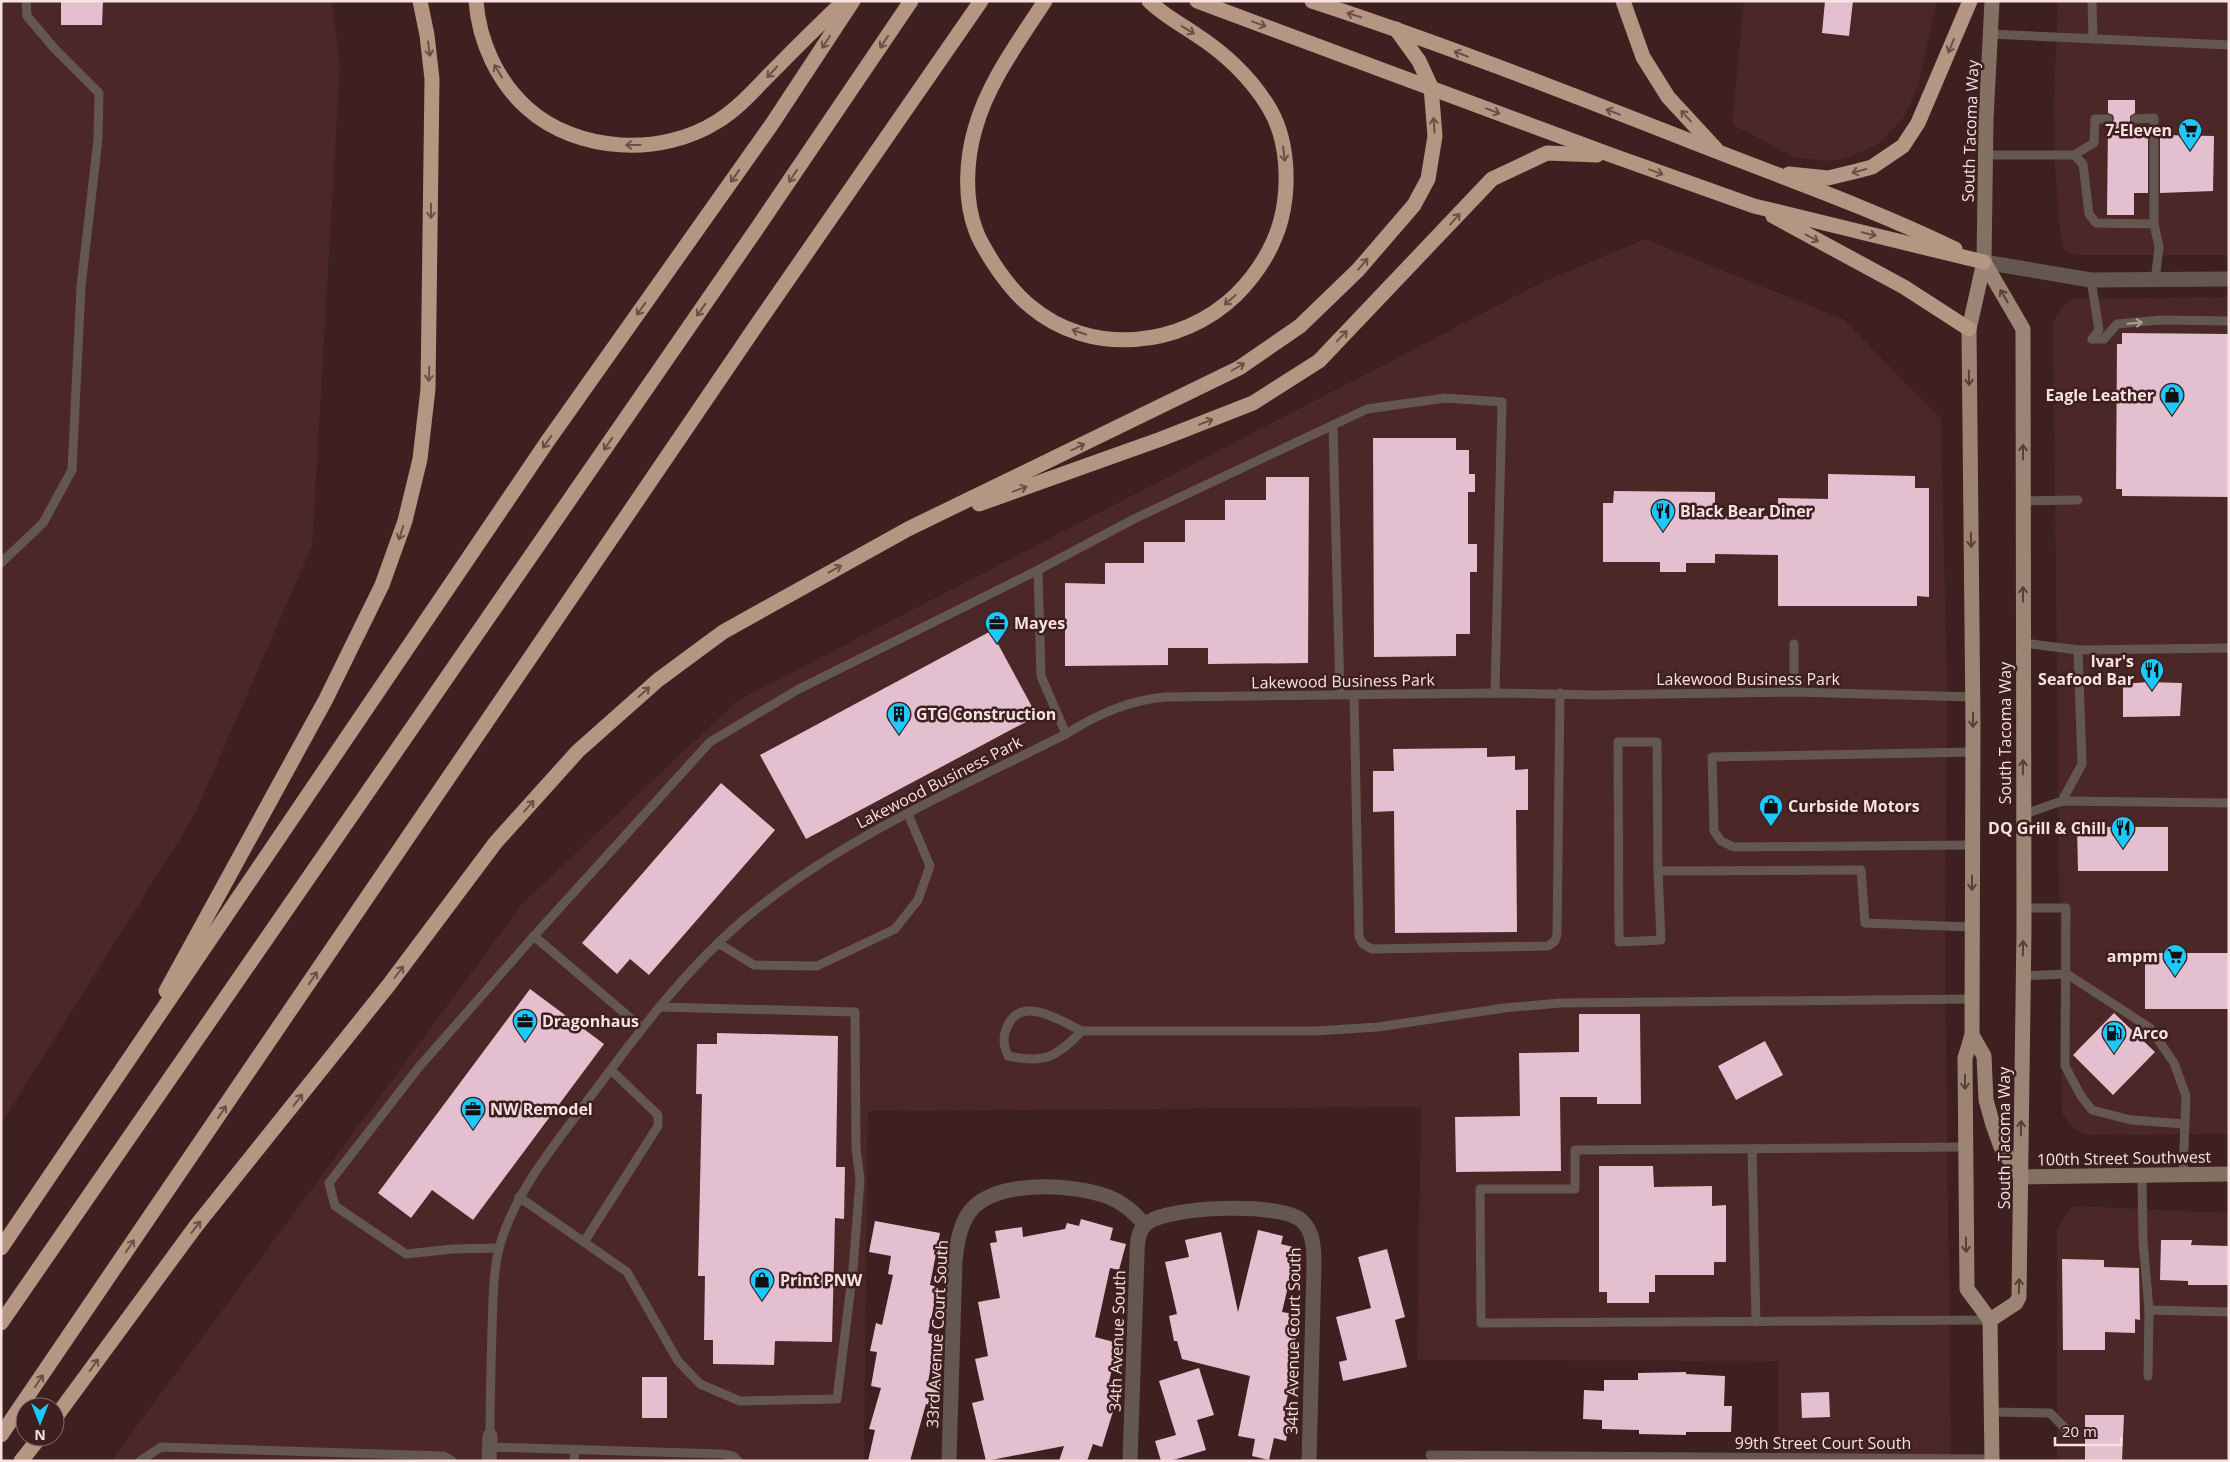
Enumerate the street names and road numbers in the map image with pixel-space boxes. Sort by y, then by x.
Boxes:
street label: South Tacoma Way [1957,58,1984,203]
street label: South Tacoma Way [1994,661,2016,804]
street label: Lakewood Business Park [1251,668,1436,694]
street label: Lakewood Business Park [1656,668,1840,690]
street label: Lakewood Business Park [852,730,1026,834]
street label: South Tacoma Way [1993,1066,2015,1209]
street label: 100th Street Southwest [2037,1145,2212,1171]
street label: 33rd Avenue Court South [921,1239,953,1429]
street label: 34th Avenue Court South [1280,1247,1306,1435]
street label: 34th Avenue South [1104,1270,1130,1412]
street label: 99th Street Court South [1735,1432,1911,1454]

